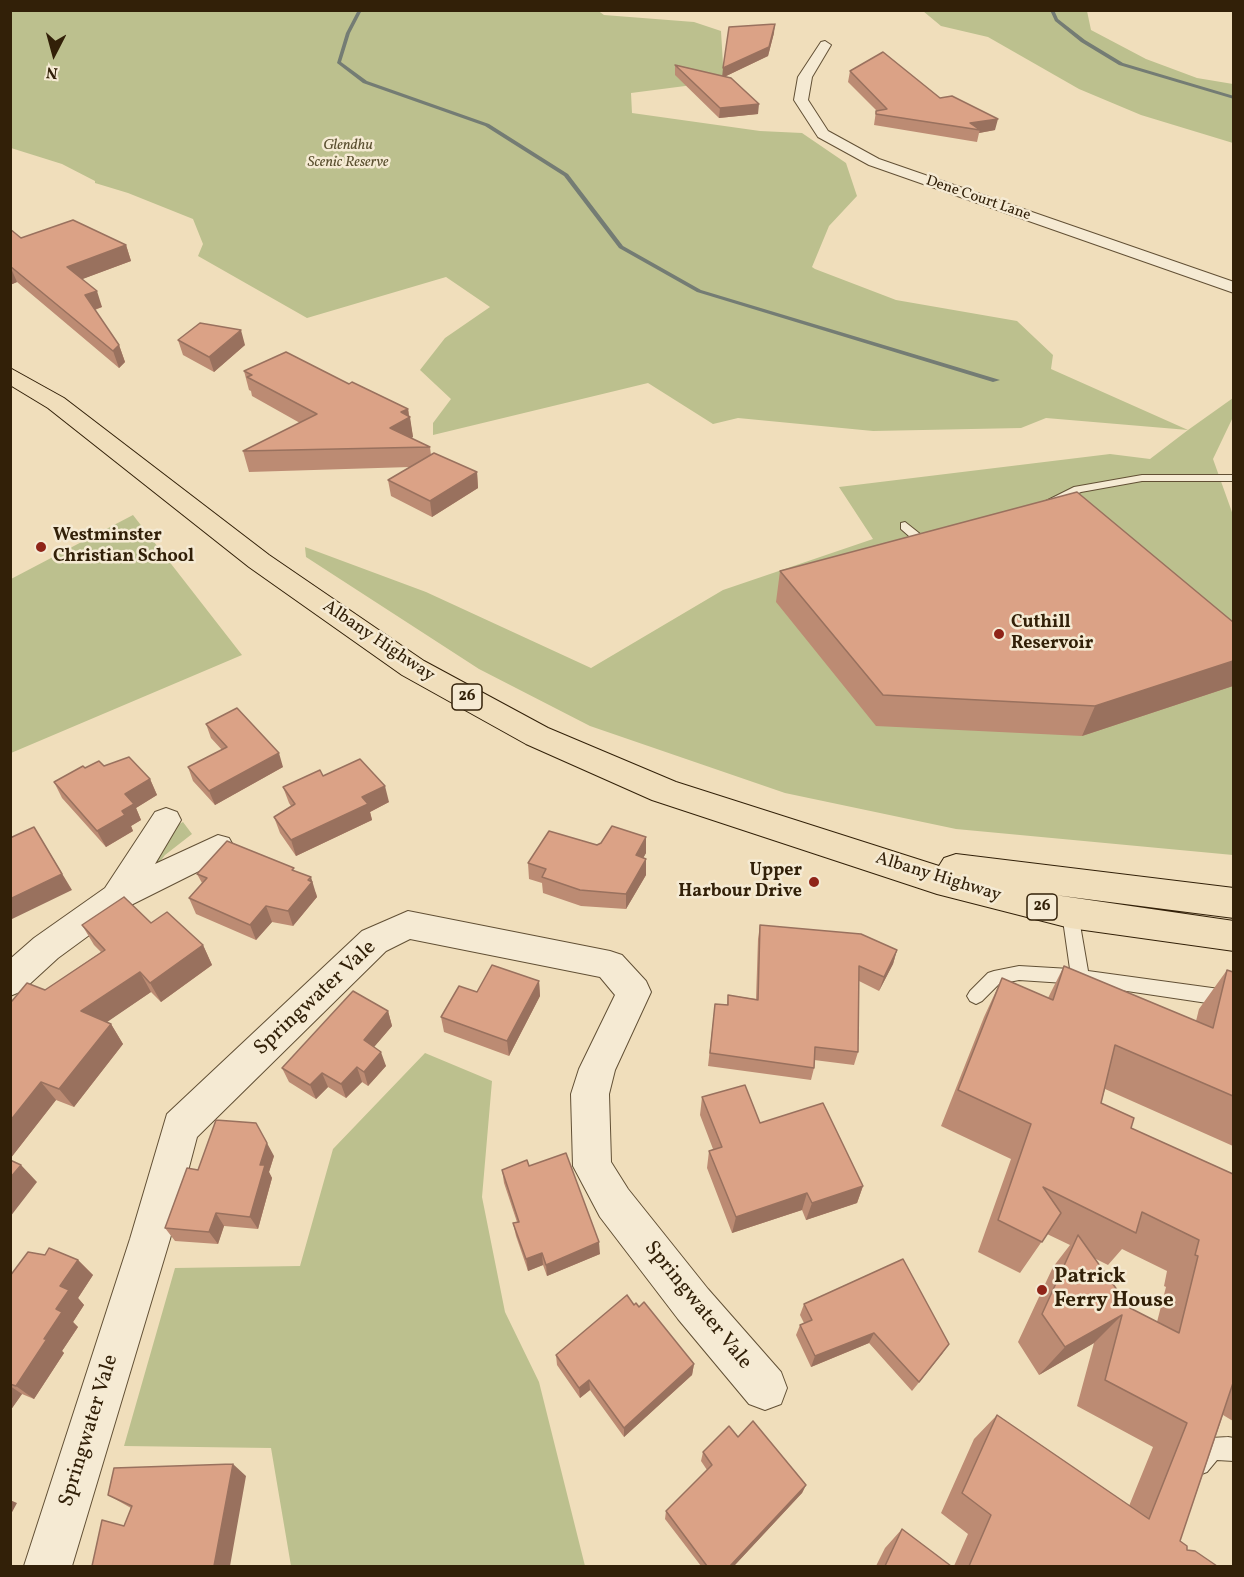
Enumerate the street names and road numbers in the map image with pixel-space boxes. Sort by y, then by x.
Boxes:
street label: Dene Court Lane [923,173,1033,225]
street label: Albany Highway [318,597,438,687]
road number: 26 [452,684,482,710]
street label: Albany Highway [872,849,1004,907]
road number: 26 [1027,894,1057,920]
street label: Springwater Vale [250,936,382,1062]
street label: Springwater Vale [638,1237,756,1375]
street label: Springwater Vale [55,1352,125,1510]

